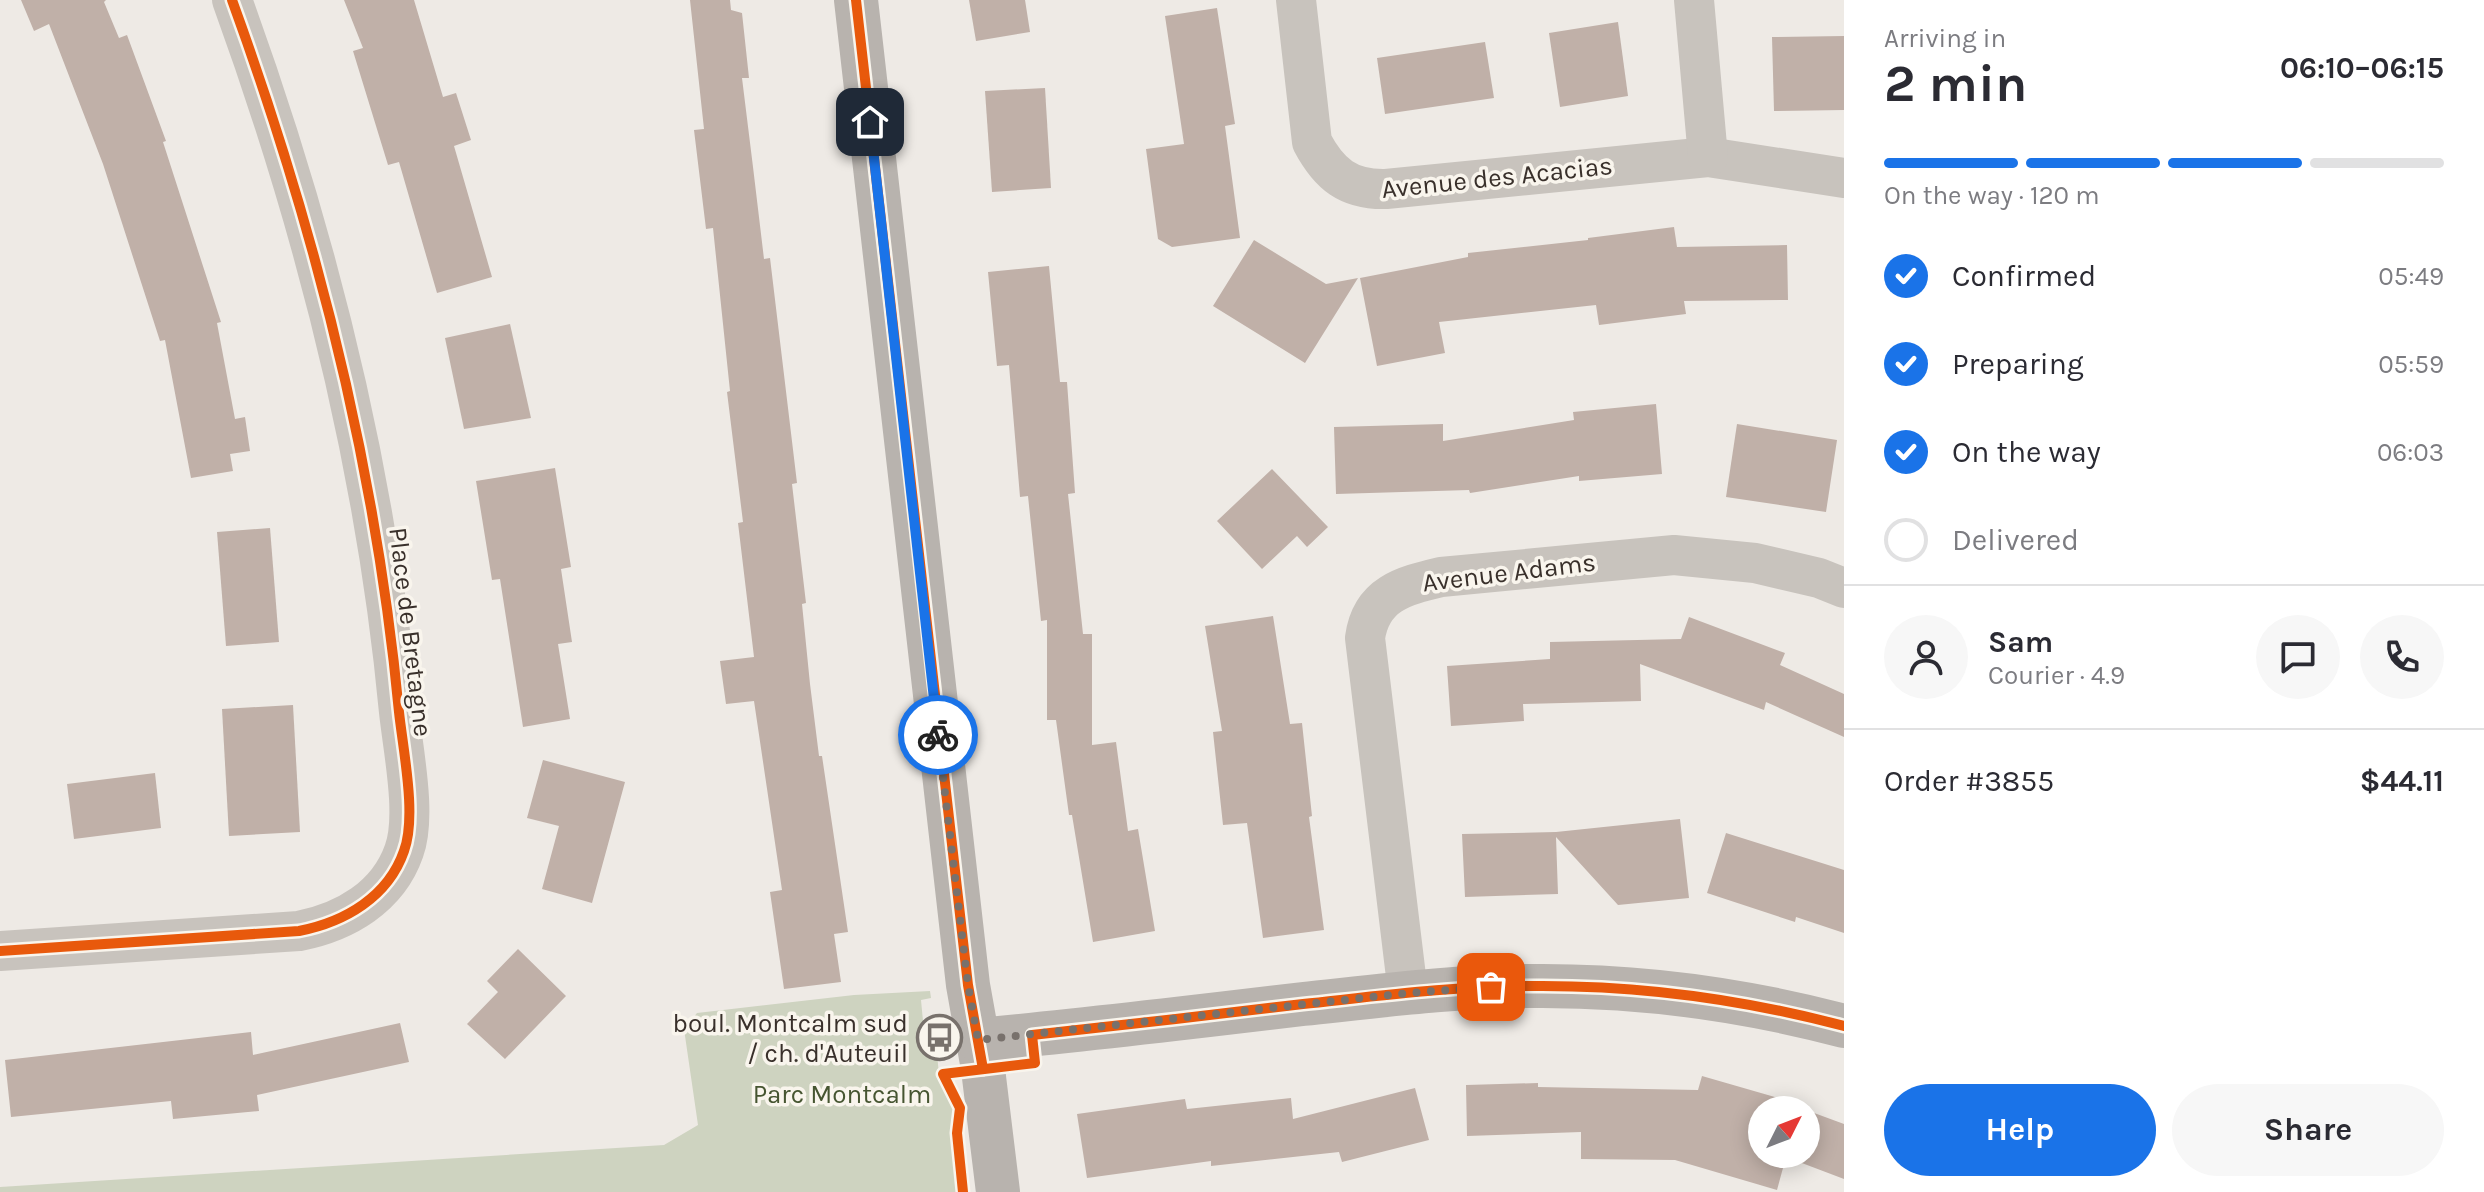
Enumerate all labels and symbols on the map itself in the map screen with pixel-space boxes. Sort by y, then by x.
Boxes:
pin [836,88,904,156]
street label: Avenue des Acacias [1380,150,1614,205]
street label: Place de Bretagne [382,526,439,738]
street label: Avenue Adams [1421,546,1597,599]
courier [898,695,978,775]
pin [1457,953,1525,1021]
place label: boul. Montcalm sud / ch. d'Auteuil [673,1008,908,1069]
bus stop icon: boul. Montcalm sud / ch. d'Auteuil [915,1014,963,1062]
park label: Parc Montcalm [753,1079,931,1110]
north arrow [1748,1096,1820,1168]

